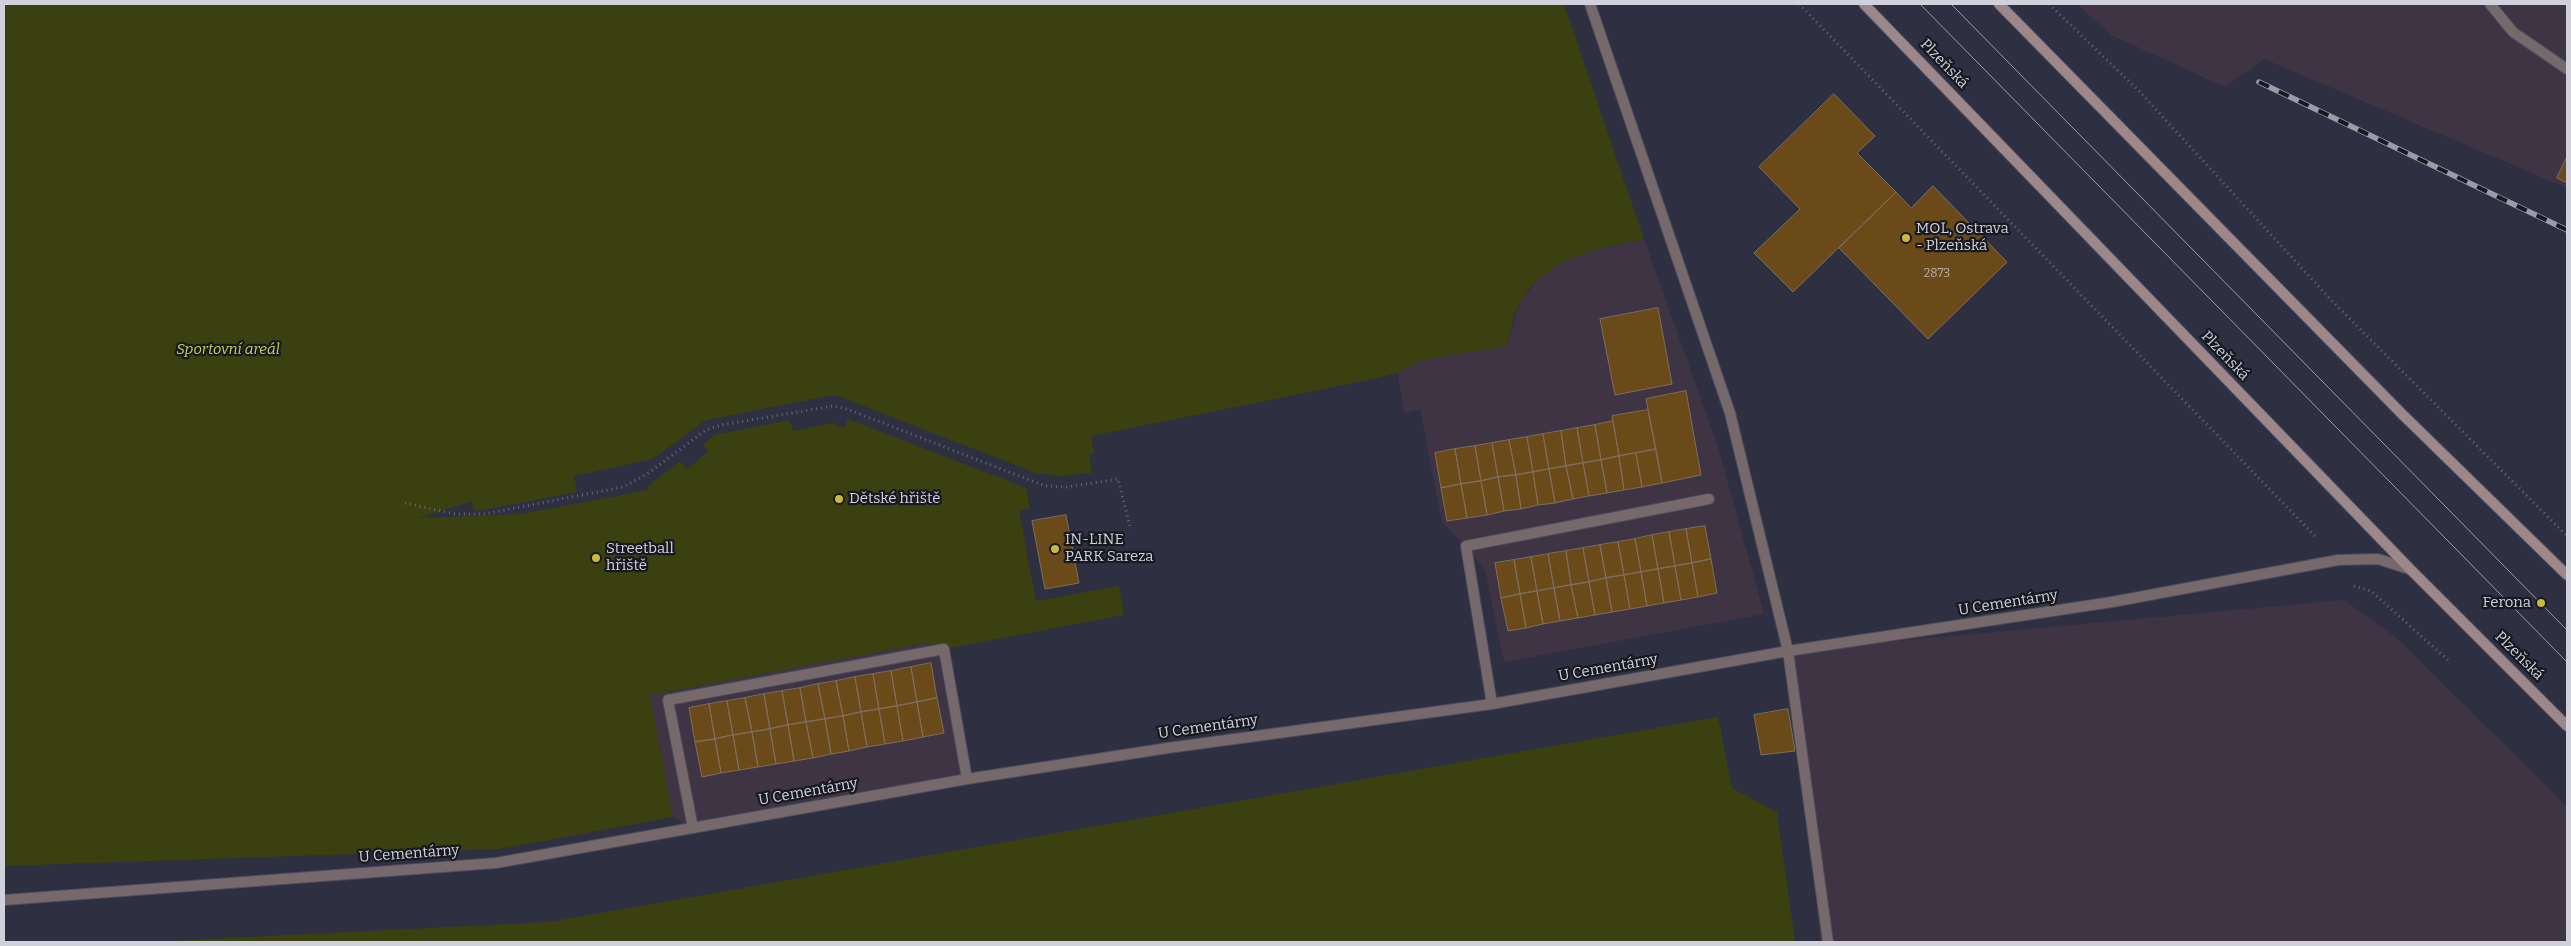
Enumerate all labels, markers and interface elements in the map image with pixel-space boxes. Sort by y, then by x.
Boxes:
street label: Plzeňská [1916,36,1972,92]
place label: MOL, Ostrava - Plzeňská [1916,220,2009,255]
marker: MOL, Ostrava - Plzeňská [1900,232,1912,244]
house number: 2873 [1924,267,1950,281]
street label: Plzeňská [2197,328,2253,384]
park label: Sportovní areál [176,341,280,359]
place label: Dětské hřiště [849,490,941,508]
marker: Dětské hřiště [833,493,845,505]
place label: IN-LINE PARK Sareza [1065,531,1154,566]
place label: Streetball hřiště [606,540,674,575]
marker: IN-LINE PARK Sareza [1049,543,1061,555]
marker: Streetball hřiště [590,552,602,564]
street label: U Cementárny [1957,586,2059,620]
place label: Ferona [2482,594,2531,612]
marker: Ferona [2535,597,2547,609]
street label: Plzeňská [2491,628,2547,684]
street label: U Cementárny [1557,650,1659,686]
street label: U Cementárny [1157,711,1259,743]
street label: U Cementárny [757,774,859,810]
street label: U Cementárny [358,842,460,866]

